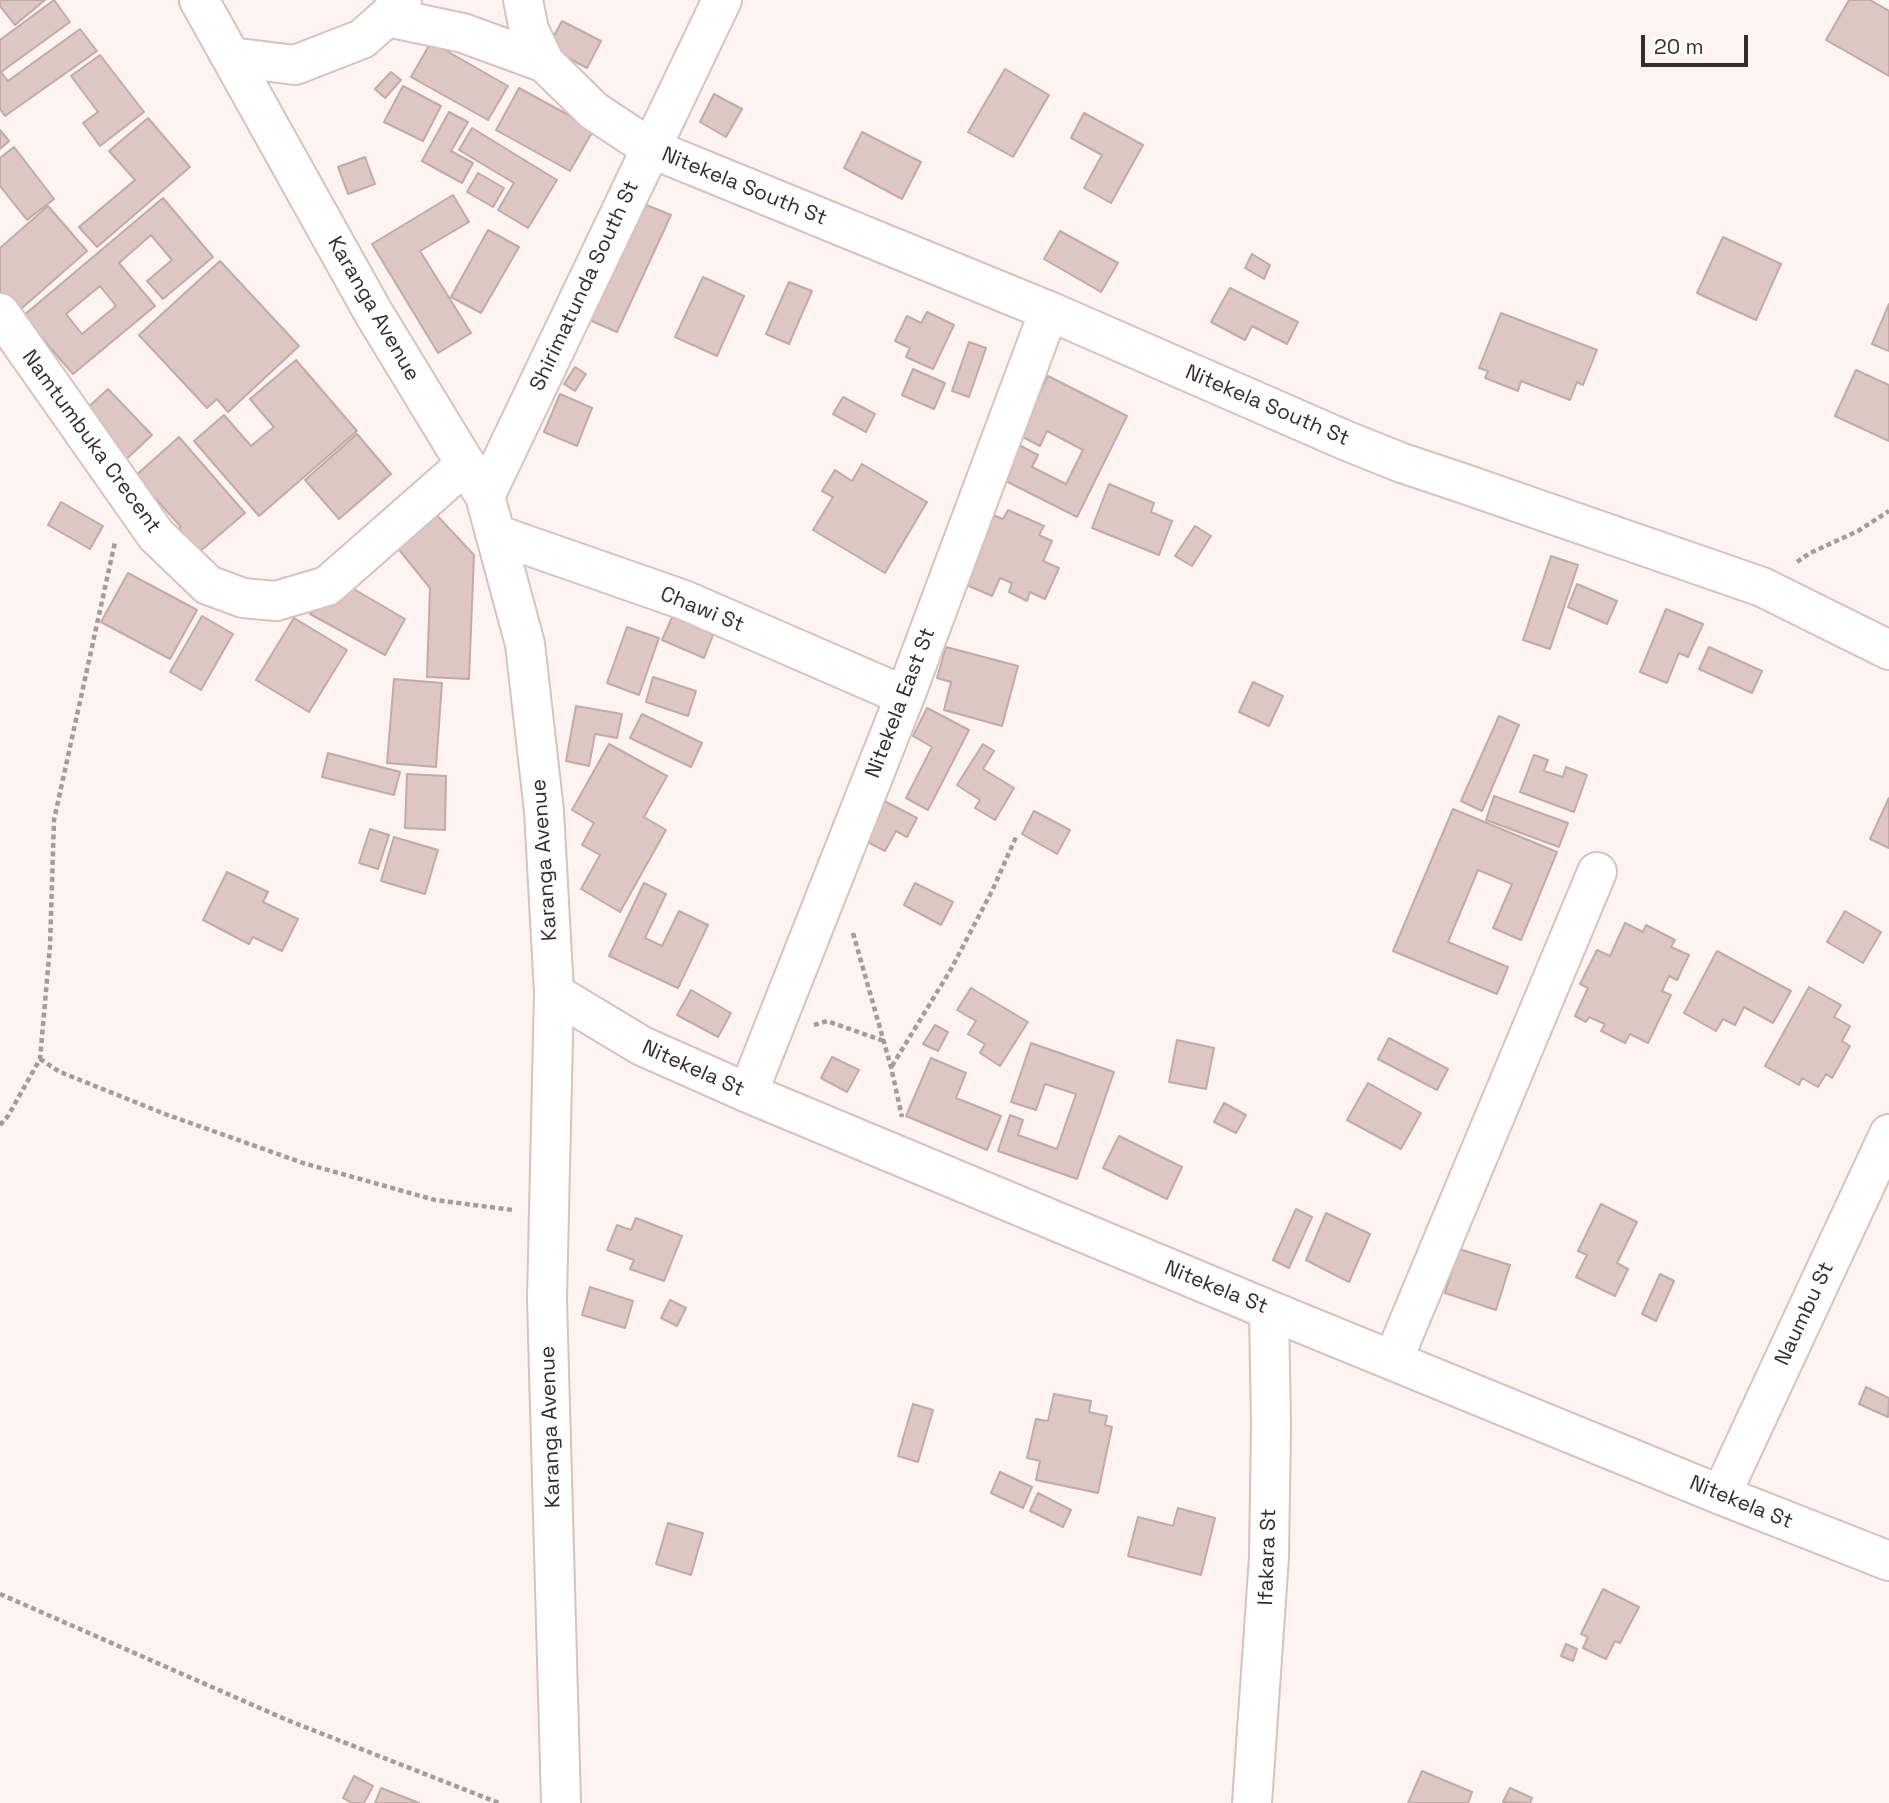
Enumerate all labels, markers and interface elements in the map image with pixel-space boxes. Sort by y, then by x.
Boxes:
scale bar [1644,21,1751,65]
text: 20 m [1654,33,1704,60]
street label: Nitekela South St [658,142,830,232]
street label: Shirimatunda South St [525,177,645,395]
street label: Karanga Avenue [321,232,425,386]
street label: Namtumbuka Crecent [16,346,166,538]
street label: Nitekela South St [1181,360,1353,452]
street label: Chawi St [656,582,748,638]
street label: Nitekela East St [861,624,941,782]
street label: Karanga Avenue [527,778,563,942]
street label: Nitekela St [638,1035,748,1103]
street label: Nitekela St [1161,1256,1271,1320]
street label: Naumbu St [1770,1258,1840,1370]
street label: Karanga Avenue [536,1345,566,1509]
street label: Nitekela St [1686,1471,1796,1535]
street label: Ifakara St [1254,1508,1282,1606]

